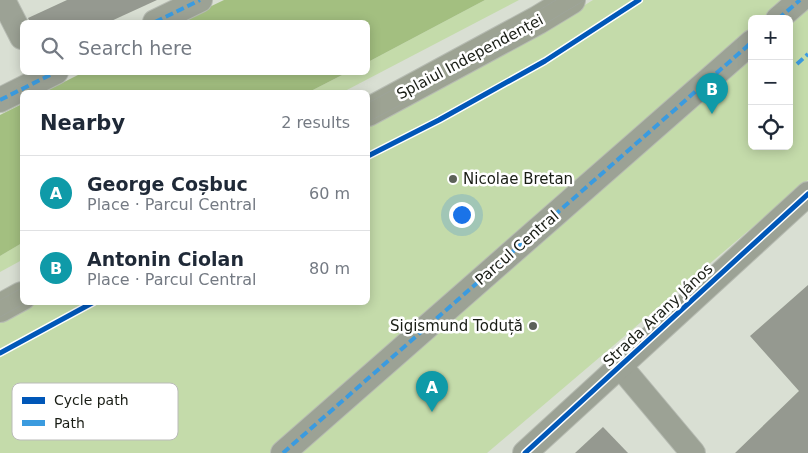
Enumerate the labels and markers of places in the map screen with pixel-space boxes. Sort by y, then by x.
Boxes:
pin: B [696,73,728,114]
place label: Nicolae Bretan [463,170,573,188]
marker: Nicolae Bretan [447,173,459,185]
place label: Sigismund Toduță [390,317,523,335]
marker: Sigismund Toduță [527,320,539,332]
pin: A [416,371,448,412]

